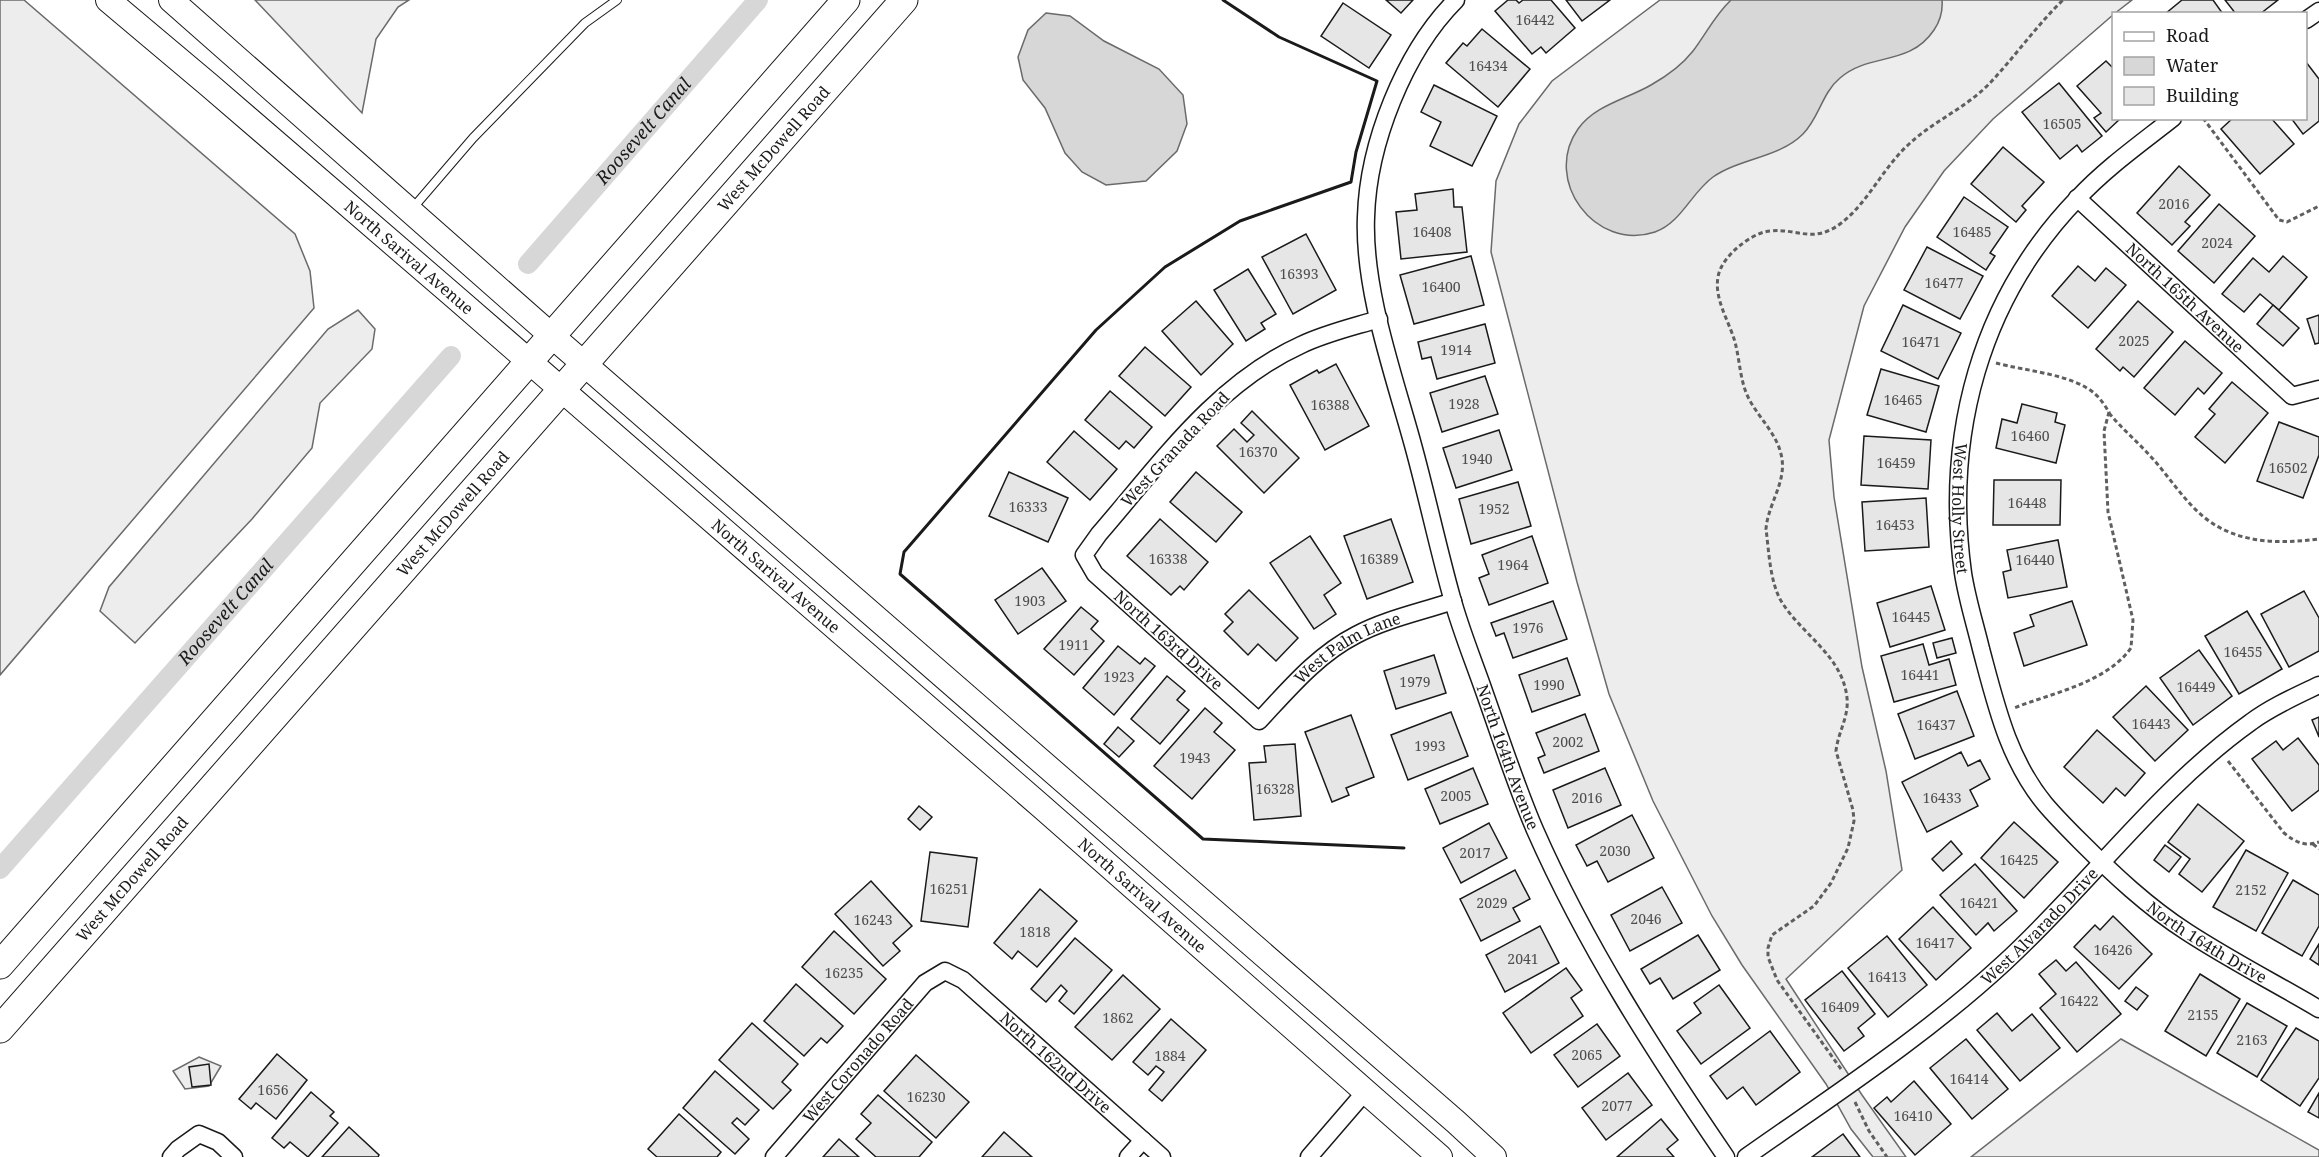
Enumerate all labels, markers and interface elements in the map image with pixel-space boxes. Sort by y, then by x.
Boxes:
house number: 16442 [1515,10,1555,29]
legend [2112,12,2307,120]
text: Road [2166,23,2209,47]
text: Water [2166,53,2219,77]
house number: 16434 [1468,56,1508,75]
water label: Roosevelt Canal [589,72,696,190]
street label: West McDowell Road [712,81,835,216]
text: Building [2166,83,2239,107]
house number: 16505 [2042,114,2082,133]
house number: 2016 [2158,194,2190,213]
street label: North Sarival Avenue [340,195,478,319]
house number: 16408 [1412,222,1452,241]
house number: 16485 [1952,222,1992,241]
house number: 2024 [2201,233,2233,252]
street label: North 165th Avenue [2121,238,2249,358]
house number: 16393 [1279,264,1319,283]
house number: 16477 [1924,273,1964,292]
house number: 16400 [1421,277,1461,296]
house number: 2025 [2118,331,2150,350]
house number: 16471 [1901,332,1941,351]
house number: 1914 [1440,340,1472,359]
street label: West Granada Road [1116,387,1234,511]
house number: 16465 [1883,390,1923,409]
house number: 1928 [1448,394,1480,413]
house number: 16388 [1310,395,1350,414]
house number: 16460 [2010,426,2050,445]
house number: 16370 [1238,442,1278,461]
street label: West Holly Street [1947,442,1974,576]
street label: West McDowell Road [392,446,514,581]
house number: 1940 [1461,449,1493,468]
house number: 16459 [1876,453,1916,472]
house number: 16502 [2268,458,2308,477]
house number: 16448 [2007,493,2047,512]
house number: 16333 [1008,497,1048,516]
house number: 1952 [1478,499,1510,518]
street label: North Sarival Avenue [707,514,845,638]
house number: 16453 [1875,515,1915,534]
house number: 16338 [1148,549,1188,568]
house number: 16389 [1359,549,1399,568]
house number: 16440 [2015,550,2055,569]
water label: Roosevelt Canal [171,553,279,670]
house number: 1964 [1497,555,1529,574]
street label: North 163rd Drive [1109,585,1228,695]
house number: 1903 [1014,591,1046,610]
street label: West Palm Lane [1289,607,1403,688]
house number: 16445 [1891,607,1931,626]
house number: 1976 [1512,618,1544,637]
house number: 1911 [1058,635,1090,654]
house number: 16455 [2223,642,2263,661]
house number: 16441 [1900,665,1940,684]
house number: 1923 [1103,667,1135,686]
house number: 1979 [1399,672,1431,691]
house number: 1990 [1533,675,1565,694]
house number: 16449 [2176,677,2216,696]
street label: North 164th Avenue [1472,681,1545,833]
house number: 16443 [2131,714,2171,733]
house number: 16437 [1916,715,1956,734]
house number: 2002 [1552,732,1584,751]
house number: 1993 [1414,736,1446,755]
house number: 1943 [1179,748,1211,767]
house number: 16328 [1255,779,1295,798]
house number: 2005 [1440,786,1472,805]
house number: 2016 [1571,788,1603,807]
house number: 16433 [1922,788,1962,807]
street label: West McDowell Road [71,811,193,946]
street label: North Sarival Avenue [1074,833,1211,958]
house number: 2030 [1599,841,1631,860]
house number: 2017 [1459,843,1491,862]
house number: 16425 [1999,850,2039,869]
street label: West Alvarado Drive [1976,863,2103,990]
house number: 16251 [929,879,969,898]
house number: 2152 [2235,880,2267,899]
house number: 2029 [1476,893,1508,912]
house number: 16421 [1959,893,1999,912]
street label: North 164th Drive [2143,896,2271,988]
house number: 2046 [1630,909,1662,928]
house number: 16243 [853,910,893,929]
house number: 1818 [1019,922,1051,941]
house number: 16417 [1915,933,1955,952]
house number: 16426 [2093,940,2133,959]
house number: 2041 [1507,949,1539,968]
house number: 16235 [824,963,864,982]
house number: 16413 [1867,967,1907,986]
house number: 16422 [2059,991,2099,1010]
street label: West Coronado Road [798,993,918,1127]
house number: 16409 [1820,997,1860,1016]
house number: 2155 [2187,1005,2219,1024]
street label: North 162nd Drive [995,1007,1116,1118]
house number: 1862 [1102,1008,1134,1027]
house number: 2163 [2236,1030,2268,1049]
house number: 2065 [1571,1045,1603,1064]
house number: 1884 [1154,1046,1186,1065]
house number: 16414 [1949,1069,1989,1088]
house number: 1656 [257,1080,289,1099]
house number: 16230 [906,1087,946,1106]
house number: 2077 [1601,1096,1633,1115]
house number: 16410 [1893,1106,1933,1125]

